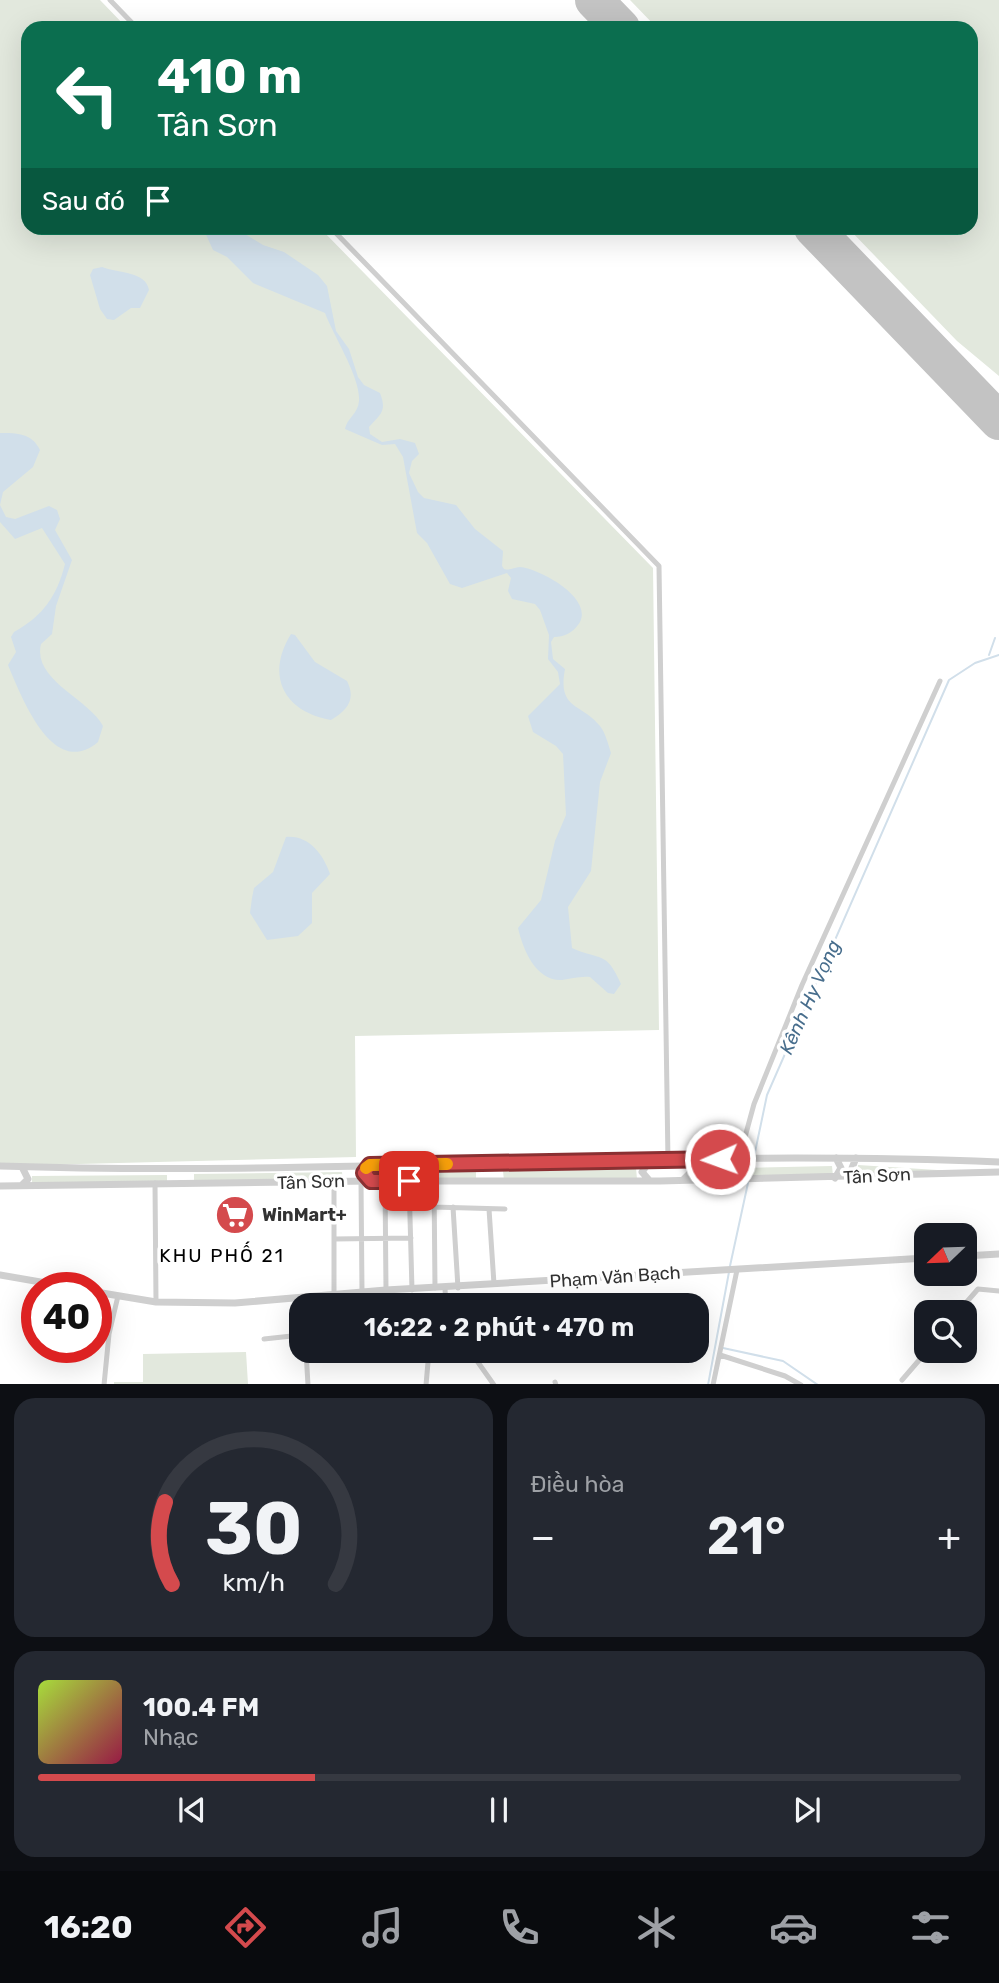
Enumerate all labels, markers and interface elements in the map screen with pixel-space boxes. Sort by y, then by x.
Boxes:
text: 410 m [157,47,302,105]
icon: left [42,49,133,140]
text: Tân Sơn [157,106,278,144]
icon: arrive [139,182,177,220]
text: Sau đó [42,186,125,217]
water label: Kênh Hy Vọng [775,936,845,1058]
position arrow [683,1122,757,1196]
pin [379,1151,439,1211]
icon: arrive [390,1162,428,1200]
street label: Tân Sơn [843,1163,911,1189]
street label: Tân Sơn [277,1170,345,1194]
supermarket icon: WinMart+ [214,1194,256,1236]
place label: WinMart+ [262,1204,347,1226]
north arrow [914,1223,976,1286]
map controls [914,1223,977,1363]
district label: KHU PHỐ 21 [159,1241,285,1267]
street label: Phạm Văn Bạch [549,1261,681,1293]
speed limit sign: 40 [21,1272,112,1363]
button: search [914,1300,977,1363]
text: 16:22 · 2 phút · 470 m [364,1312,634,1343]
text: Điều hòa [531,1470,624,1498]
text: 30 [205,1486,302,1572]
text: 21° [707,1505,786,1567]
text: − [531,1514,555,1560]
text: + [937,1514,961,1560]
text: km/h [222,1567,284,1596]
text: 100.4 FM [143,1692,259,1723]
text: Nhạc [143,1723,198,1751]
icon: previous [173,1791,211,1829]
icon: pause [480,1791,518,1829]
icon: next [788,1791,826,1829]
icon: directions [221,1903,270,1952]
icon: music [358,1903,407,1952]
icon: phone [495,1903,544,1952]
icon: climate [632,1903,681,1952]
icon: car [769,1903,818,1952]
icon: filters [906,1903,955,1952]
text: 16:20 [44,1908,133,1946]

